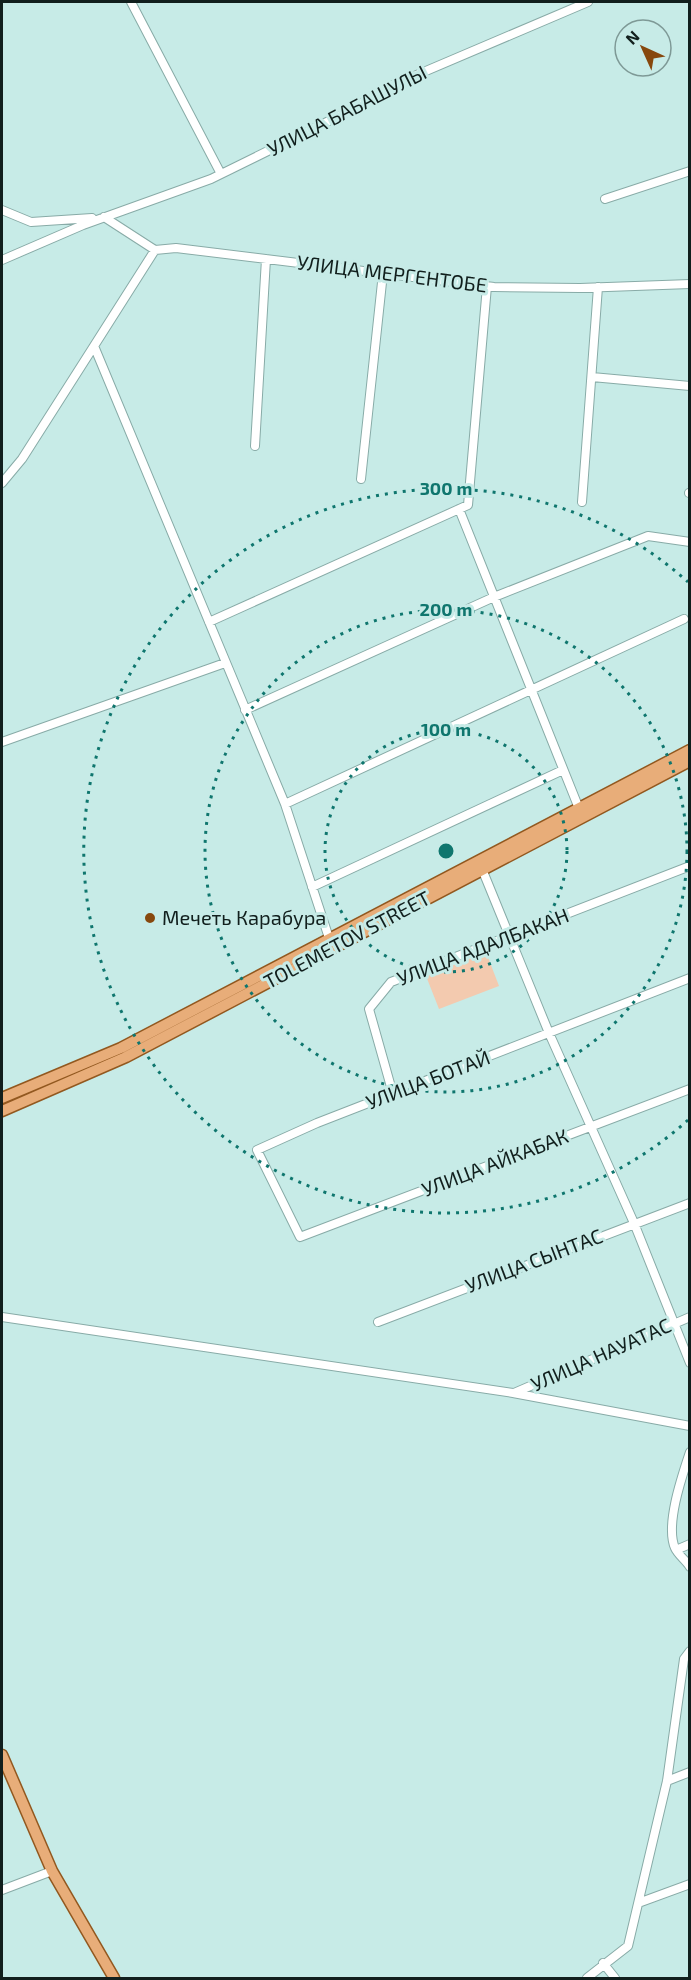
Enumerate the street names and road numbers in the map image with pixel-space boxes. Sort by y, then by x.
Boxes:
street label: УЛИЦА БАБАШУЛЫ [263,60,430,161]
street label: УЛИЦА МЕРГЕНТОБЕ [296,249,489,297]
street label: TOLEMETOV STREET [259,885,434,993]
street label: УЛИЦА АДАЛБАКАН [393,902,572,990]
street label: УЛИЦА БОТАЙ [362,1044,493,1114]
street label: УЛИЦА АЙКАБАК [418,1123,571,1201]
street label: УЛИЦА СЫНТАС [462,1223,606,1297]
street label: УЛИЦА НАУАТАС [527,1312,674,1396]

